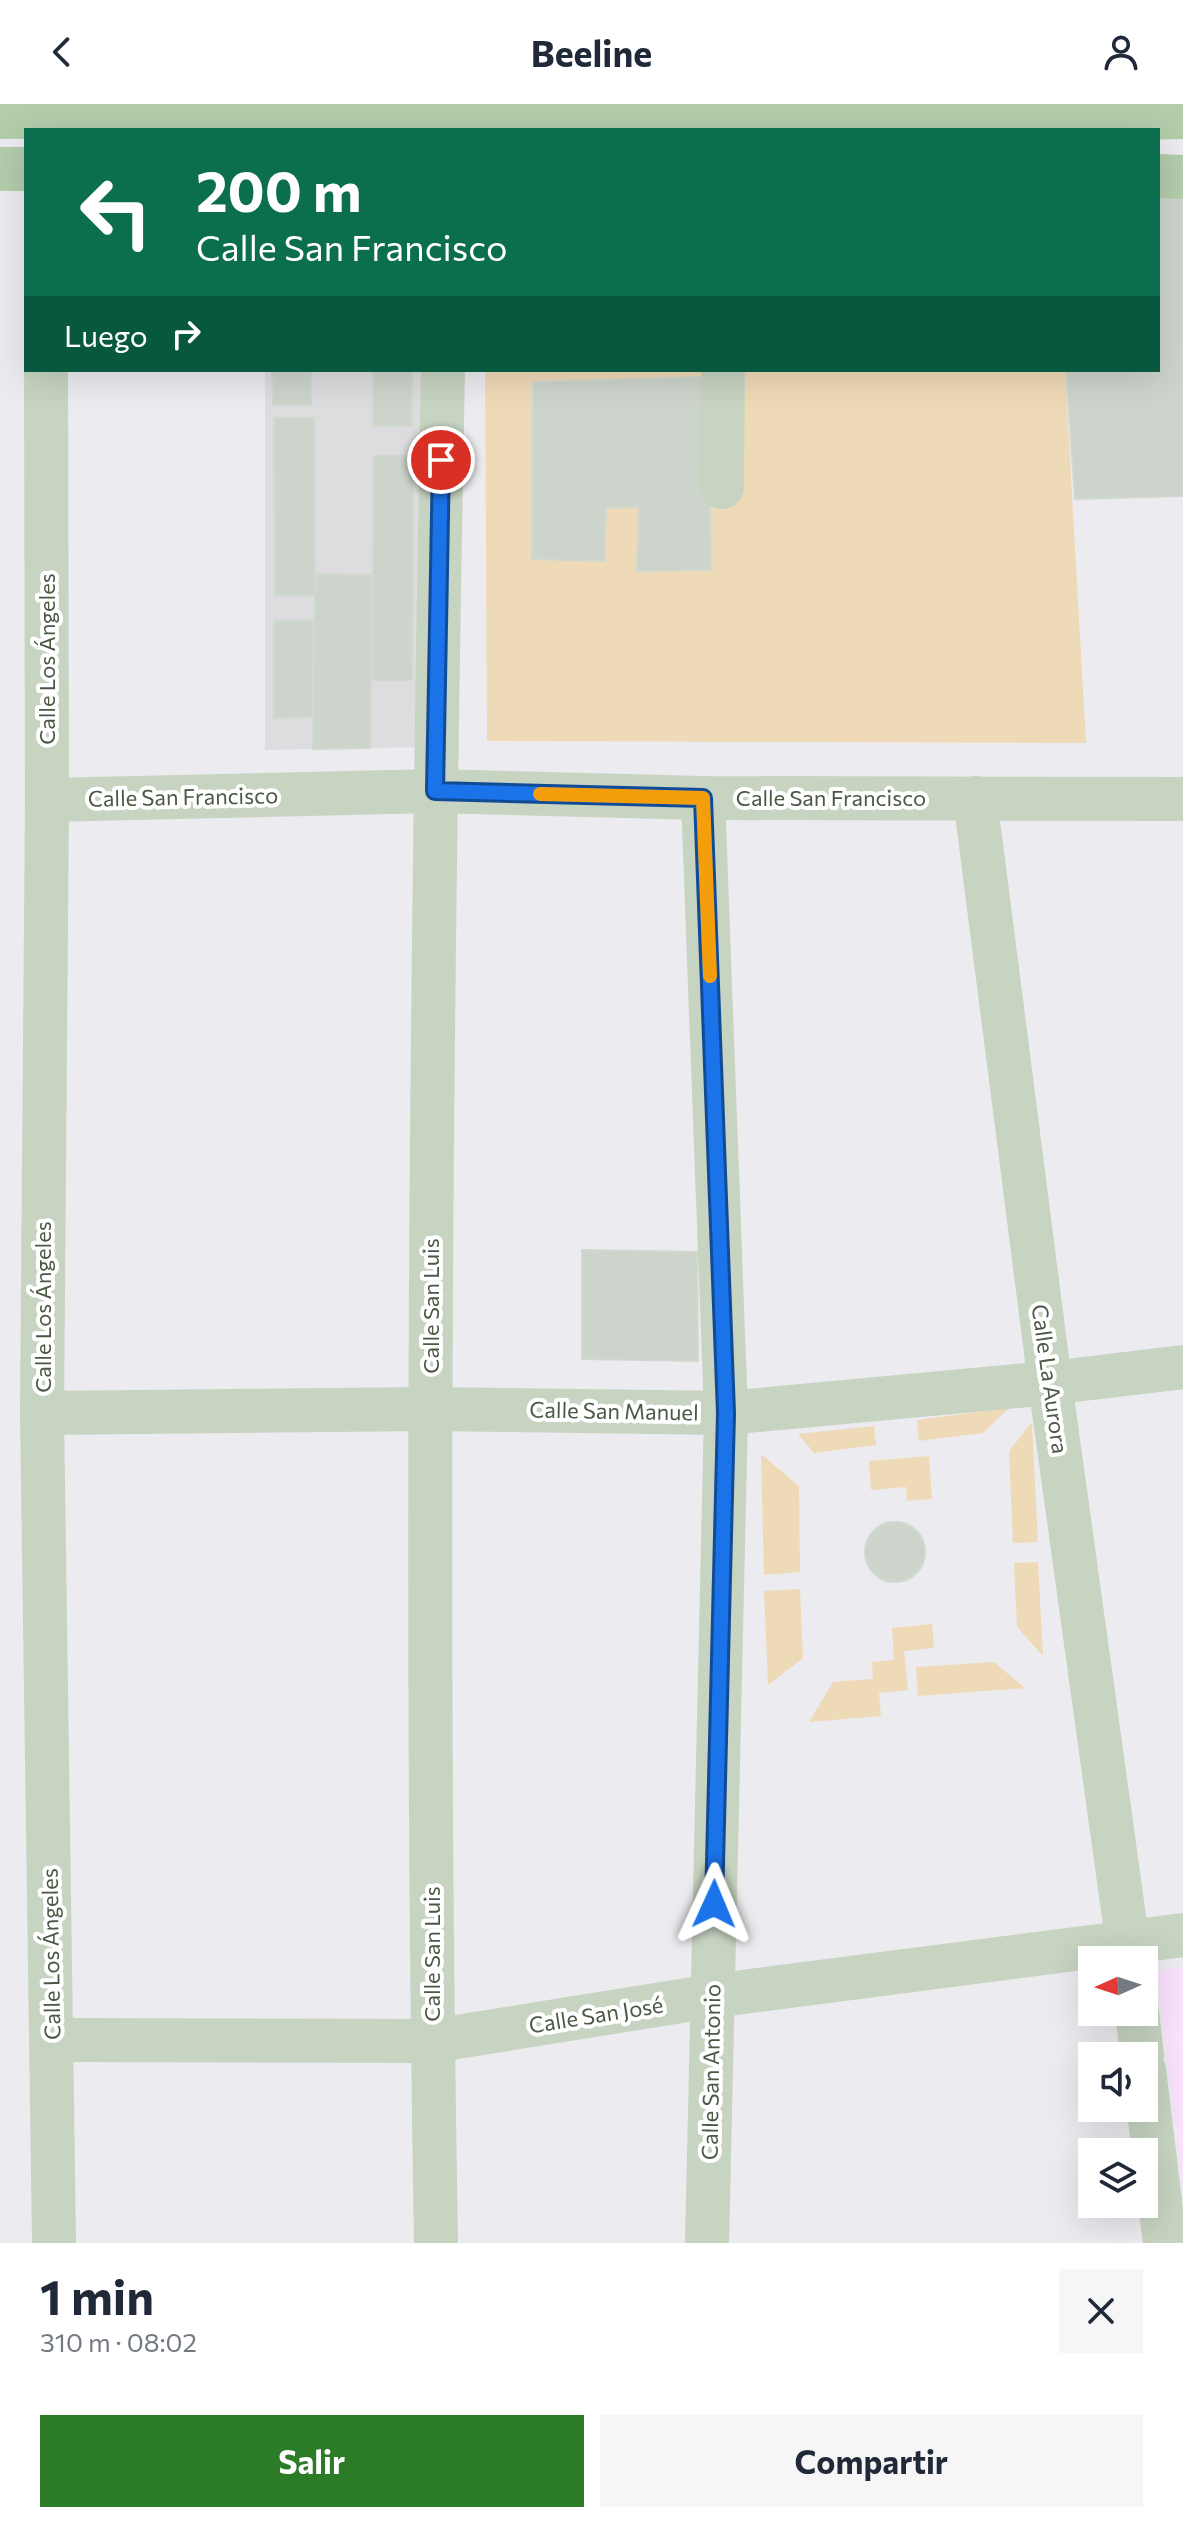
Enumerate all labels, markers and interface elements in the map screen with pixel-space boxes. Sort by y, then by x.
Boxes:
icon: back [40,30,84,74]
text: Beeline [531,30,652,74]
icon: person [1099,30,1143,74]
text: 200 m [196,155,362,224]
icon: left [64,160,168,264]
text: Calle San Francisco [196,224,507,268]
icon: right [164,312,208,356]
text: Luego [64,316,148,353]
pin [407,426,475,494]
icon: arrive [419,438,463,482]
street label: Calle Los Ángeles [33,573,60,745]
street label: Calle San Francisco [88,781,278,812]
street label: Calle San Francisco [736,784,926,811]
street label: Calle Los Ángeles [29,1221,56,1393]
street label: Calle San Luis [417,1238,444,1374]
street label: Calle La Aurora [1027,1302,1074,1455]
street label: Calle San Manuel [529,1396,699,1425]
position arrow [672,1862,756,1946]
street label: Calle Los Ángeles [36,1868,65,2040]
street label: Calle San Luis [418,1886,445,2022]
north arrow [1078,1946,1158,2026]
map controls [1078,1946,1158,2218]
street label: Calle San Antonio [695,1984,726,2160]
street label: Calle San José [527,1991,665,2038]
button: sound [1078,2042,1158,2122]
button: layers [1078,2138,1158,2218]
text: 1 min [40,2266,154,2325]
button: close [1059,2269,1143,2353]
text: 310 m · 08:02 [40,2326,197,2357]
button: Salir [40,2415,584,2507]
button: Compartir [600,2415,1143,2507]

